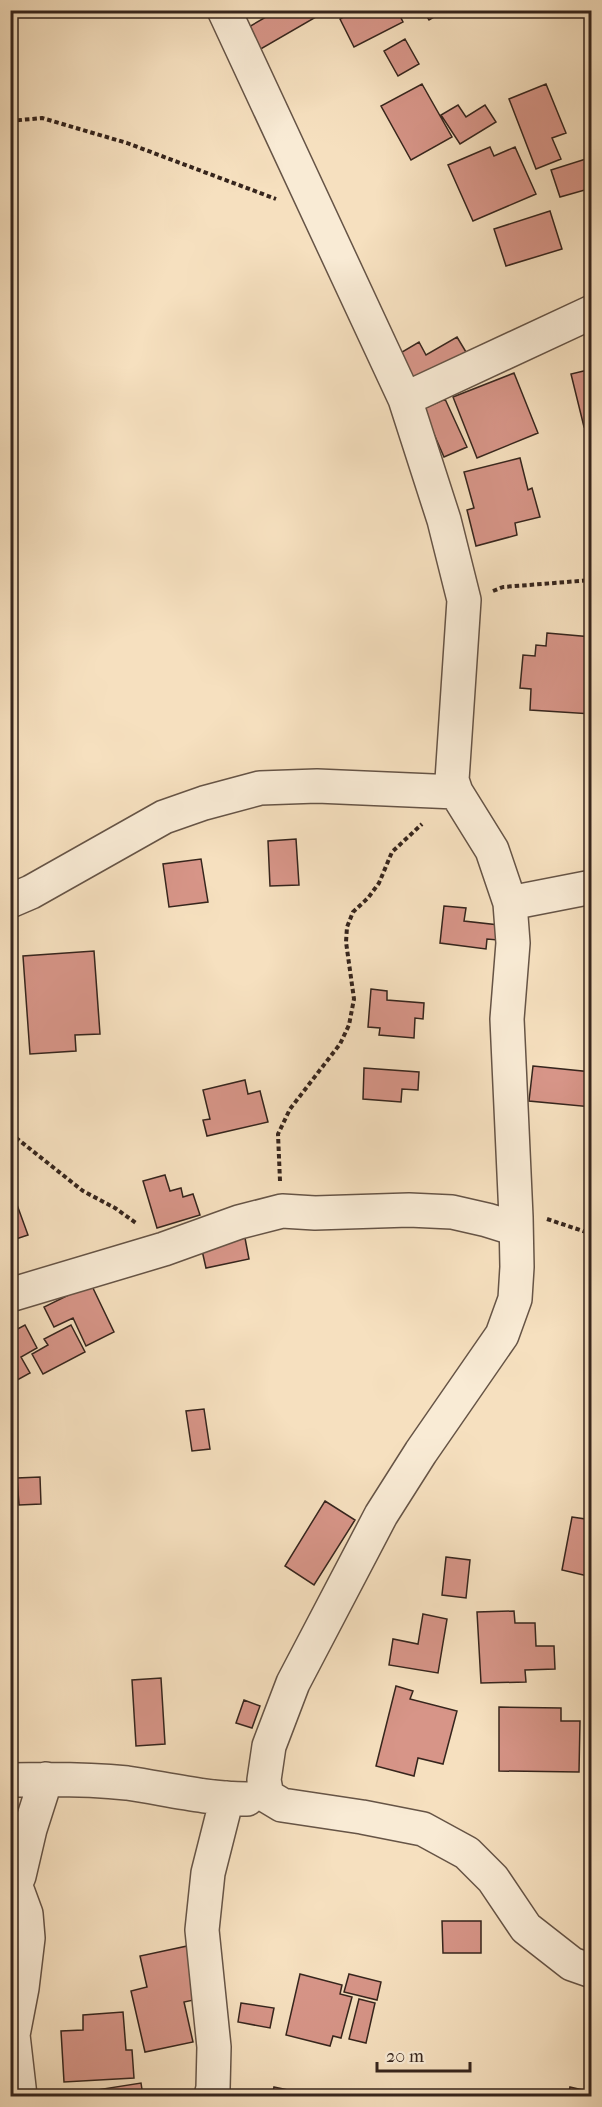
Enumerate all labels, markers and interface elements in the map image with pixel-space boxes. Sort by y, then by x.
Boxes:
scale bar [377,2035,470,2073]
text: 20 m [386,2046,424,2067]

